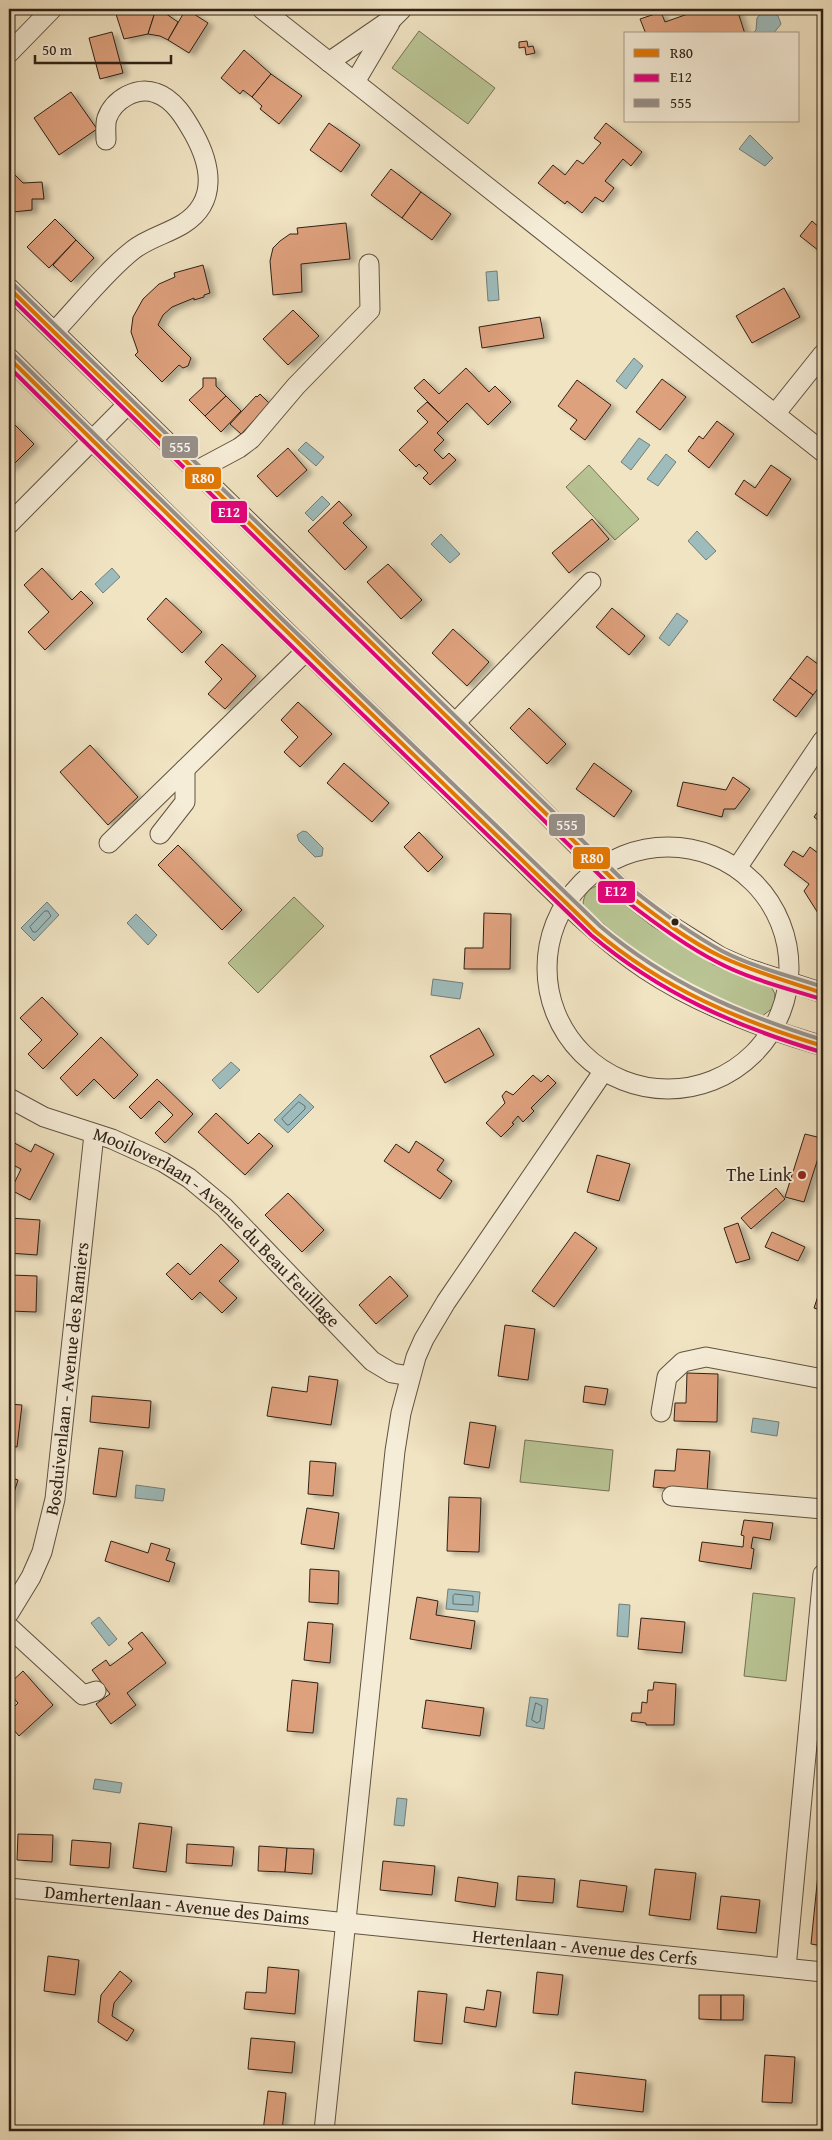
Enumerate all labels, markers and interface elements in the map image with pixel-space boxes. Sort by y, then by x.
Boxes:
scale bar [35,32,171,64]
legend [624,32,800,122]
text: 50 m [42,39,73,60]
text: R80 [670,42,693,63]
text: E12 [670,66,692,87]
text: 555 [670,92,692,113]
line badge: 555 [161,435,199,459]
text: 555 [169,437,191,457]
line badge: R80 [184,466,222,490]
text: R80 [191,468,215,488]
line badge: E12 [210,500,248,524]
text: E12 [218,502,240,522]
line badge: 555 [548,813,586,837]
text: 555 [556,815,578,835]
line badge: R80 [572,846,611,870]
text: R80 [580,848,604,868]
line badge: E12 [597,880,636,904]
text: E12 [605,881,627,901]
unlabelled marker [670,917,680,927]
street label: Mooiloverlaan - Avenue du Beau Feuillage [90,1120,347,1333]
place label: The Link [726,1161,793,1188]
marker: The Link [796,1169,808,1181]
street label: Bosduivenlaan - Avenue des Ramiers [37,1241,95,1518]
street label: Damhertenlaan - Avenue des Daims [43,1878,311,1932]
street label: Hertenlaan - Avenue des Cerfs [471,1922,699,1972]

